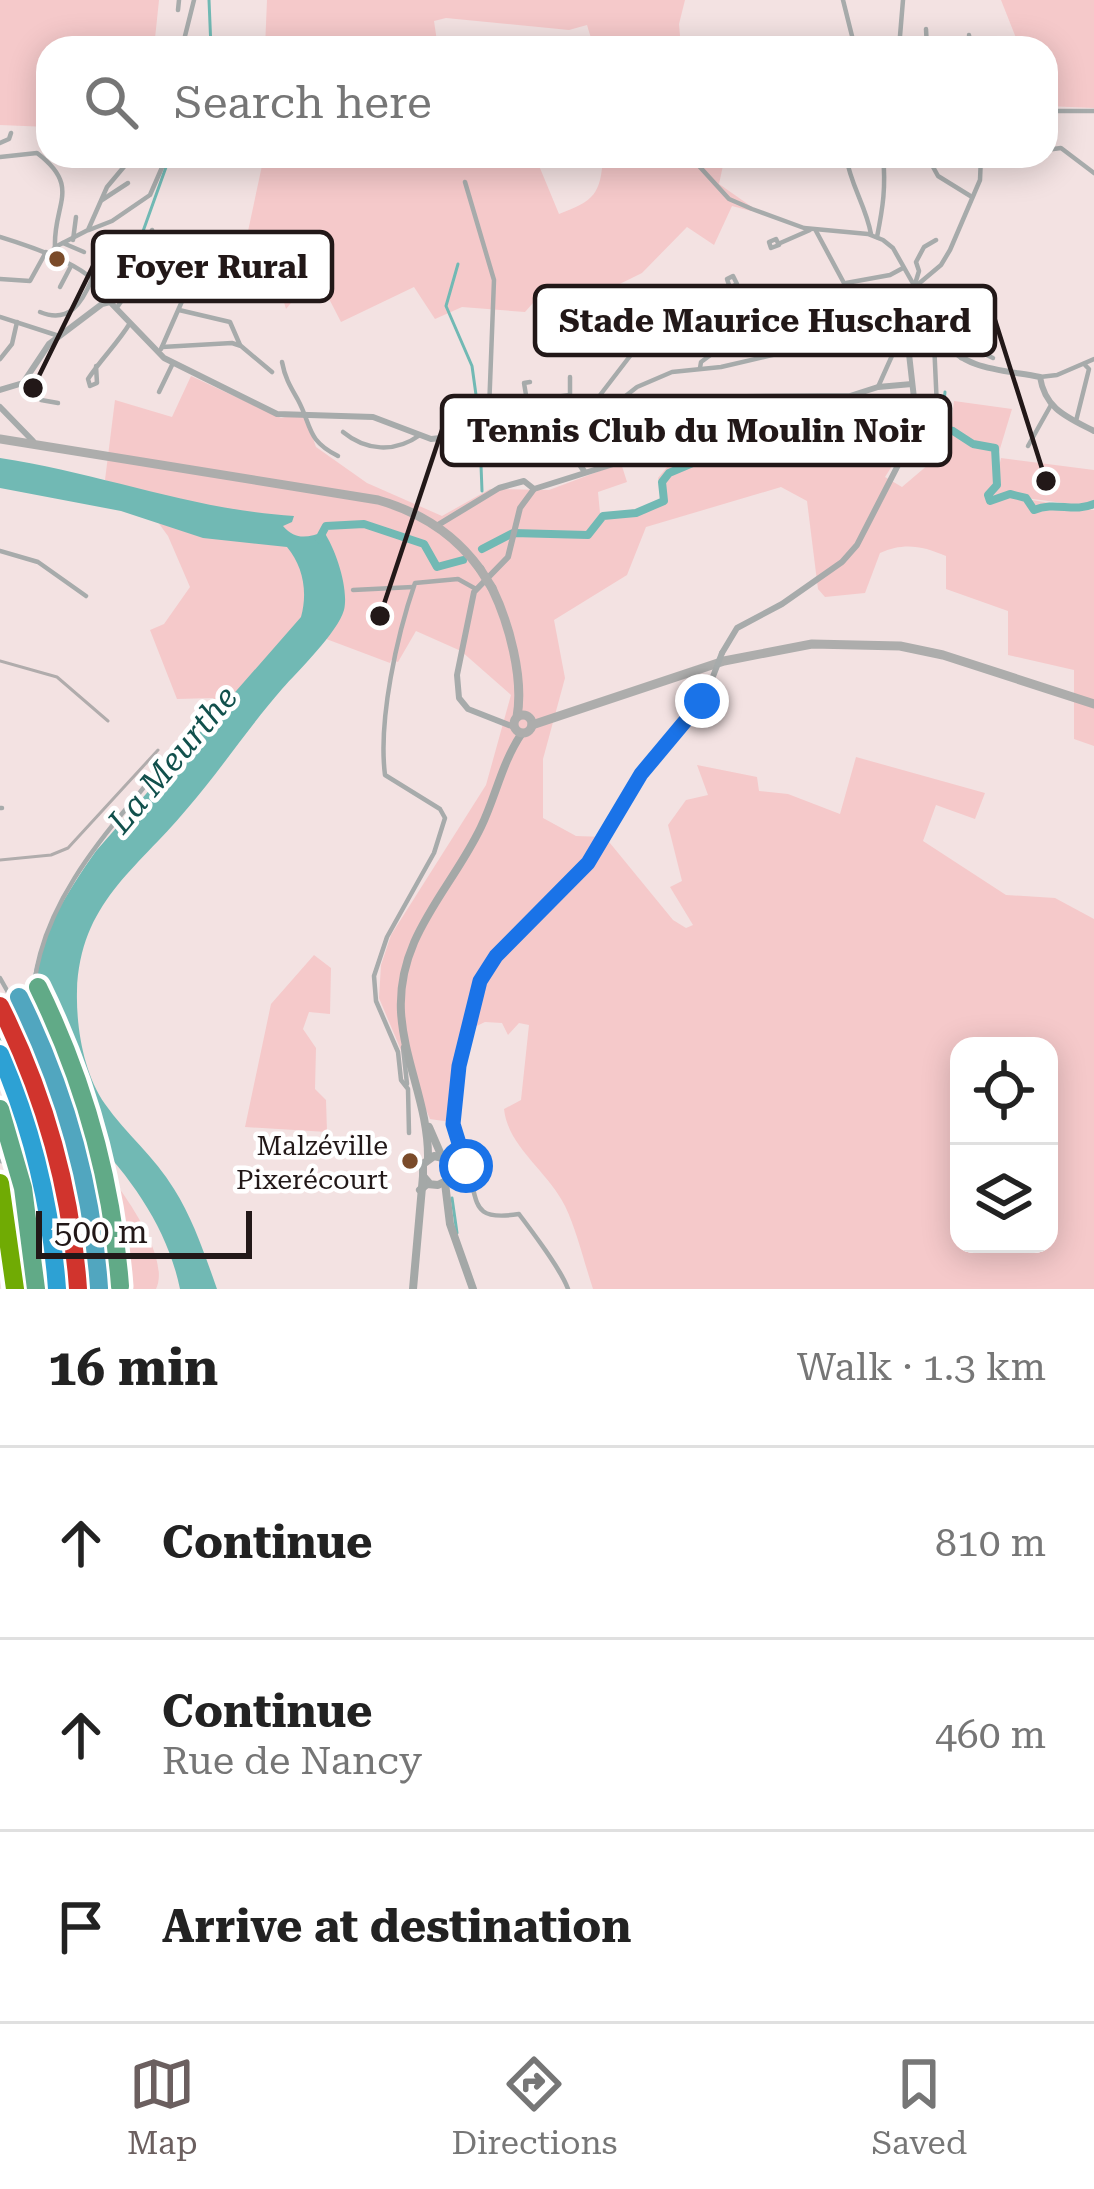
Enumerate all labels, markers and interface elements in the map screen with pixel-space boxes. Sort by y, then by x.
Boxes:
search box [36,36,1058,168]
icon: search [78,69,144,135]
text: Search here [174,76,432,129]
callout: Foyer Rural [93,232,332,301]
text: Foyer Rural [116,247,308,286]
unlabelled marker [46,248,68,270]
callout: Stade Maurice Huschard [535,286,995,355]
text: Stade Maurice Huschard [559,301,971,340]
callout: Tennis Club du Moulin Noir [442,396,950,465]
text: Tennis Club du Moulin Noir [466,411,926,450]
route end [675,674,729,728]
water label: La Meurthe [99,678,245,841]
map controls [950,1037,1058,1253]
button: locate [950,1037,1058,1145]
place label: Malzéville Pixerécourt [236,1130,388,1196]
route start [439,1139,493,1193]
button: layers [950,1145,1058,1253]
marker: Malzéville Pixerécourt [399,1150,421,1172]
scale bar [36,1205,252,1258]
text: 500 m [54,1212,148,1251]
text: 16 min [48,1338,218,1397]
text: Walk · 1.3 km [797,1344,1046,1390]
icon: ahead [48,1510,114,1576]
text: Continue [162,1516,373,1569]
text: 810 m [935,1520,1046,1566]
text: Continue [162,1685,373,1738]
icon: ahead [48,1702,114,1768]
text: 460 m [935,1712,1046,1758]
text: Rue de Nancy [162,1738,422,1784]
icon: arrive [48,1894,114,1960]
text: Arrive at destination [162,1900,631,1953]
tab: Map [127,2051,198,2162]
tab: Directions [451,2051,617,2162]
tab: Saved [871,2051,967,2162]

